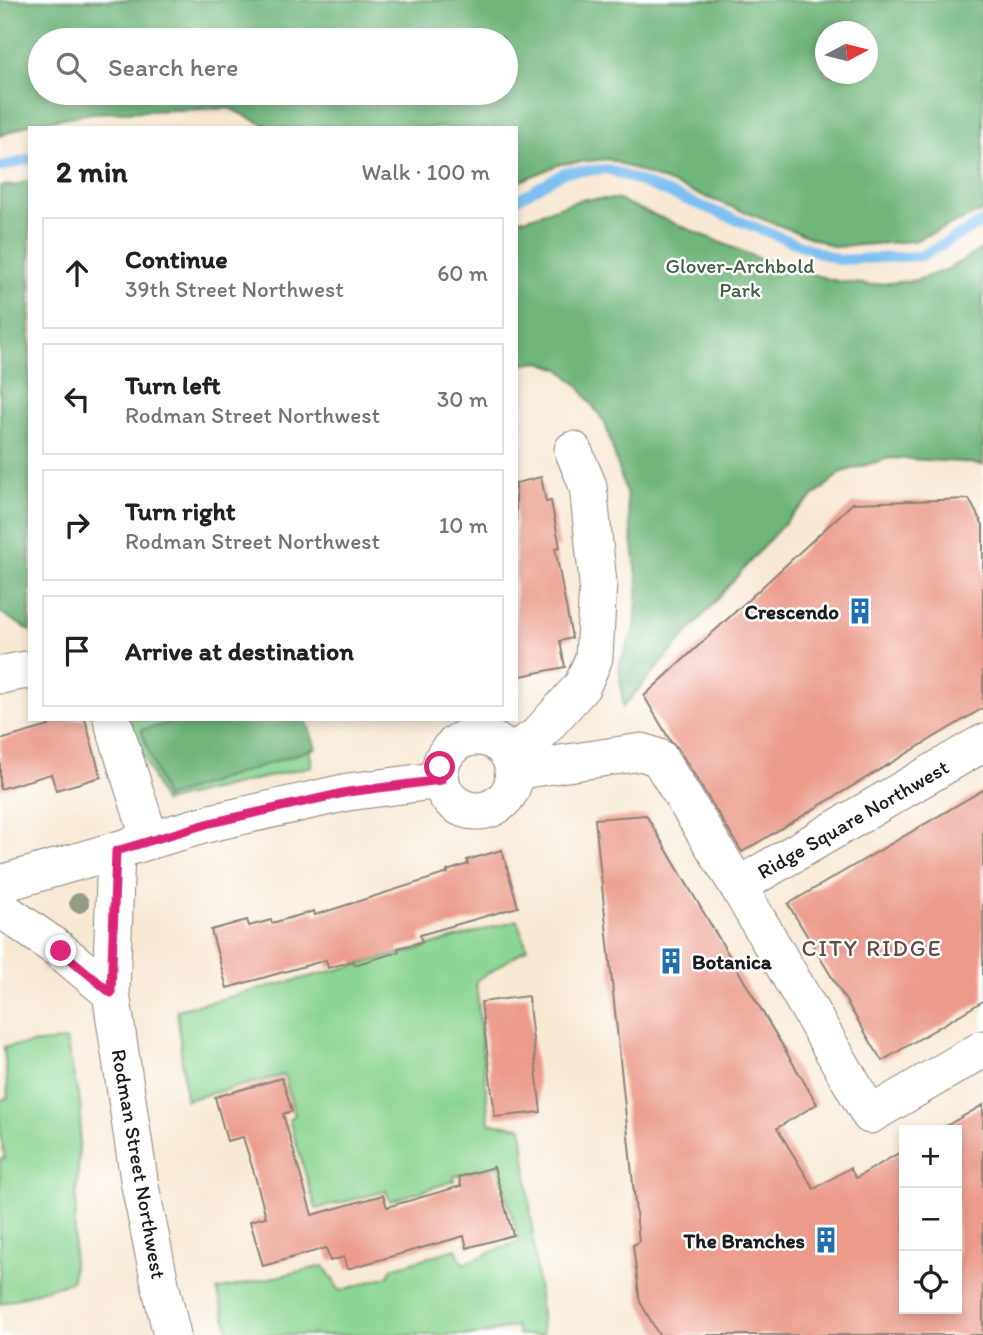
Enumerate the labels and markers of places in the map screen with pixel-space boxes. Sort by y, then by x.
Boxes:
building icon: Crescendo [845,596,875,626]
place label: Crescendo [744,599,839,624]
building icon: Botanica [656,946,686,976]
place label: Botanica [692,949,773,974]
building icon: The Branches [811,1225,841,1255]
place label: The Branches [683,1228,805,1253]

